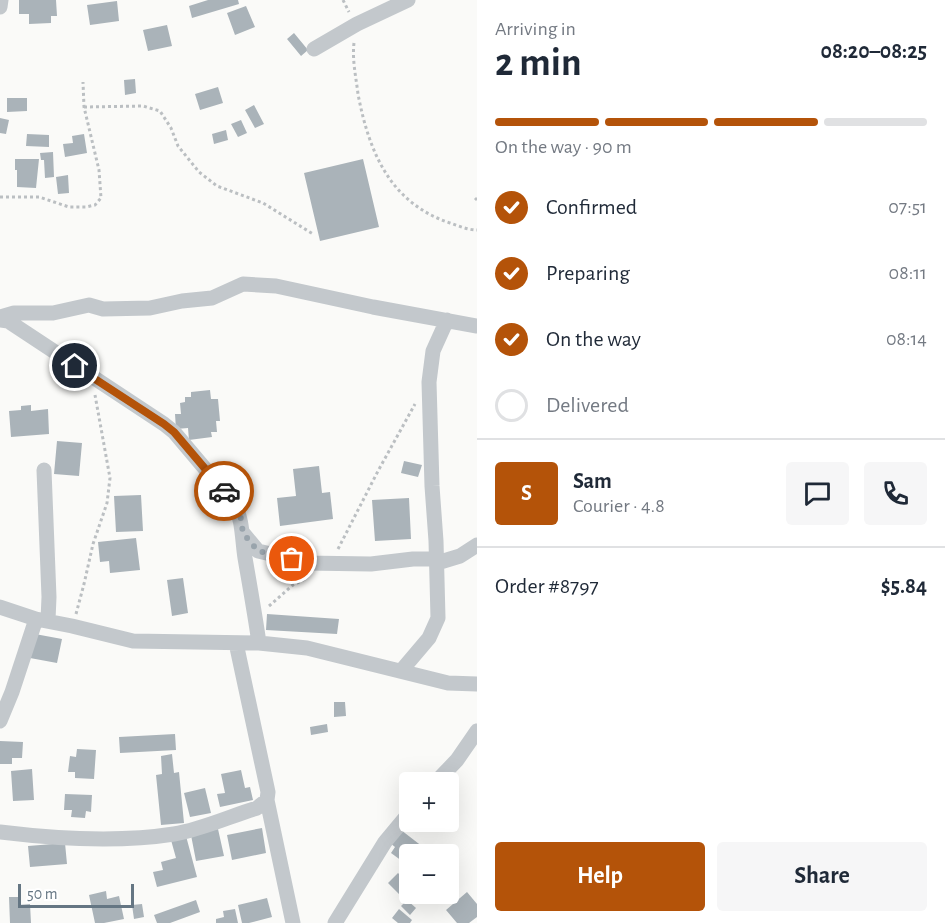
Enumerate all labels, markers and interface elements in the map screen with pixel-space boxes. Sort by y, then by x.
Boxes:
text: Arriving in [495,19,576,39]
text: 08:20–08:25 [820,40,927,62]
text: 2 min [495,44,582,83]
text: On the way · 90 m [495,137,632,157]
icon: check [495,191,528,224]
text: Confirmed [546,196,637,218]
text: 07:51 [888,197,927,217]
icon: check [495,257,528,290]
text: Preparing [546,262,630,284]
text: 08:11 [889,263,927,283]
icon: check [495,323,528,356]
text: On the way [546,328,641,350]
text: 08:14 [886,329,927,349]
pin [49,340,100,391]
icon: home [58,349,91,382]
text: Delivered [546,394,629,416]
courier [194,461,254,521]
button: chat [786,462,849,525]
button: phone [864,462,927,525]
text: Sam [573,470,612,492]
icon: car [208,475,241,508]
text: S [521,482,532,504]
text: Courier · 4.8 [573,496,665,516]
pin [266,533,317,584]
icon: bag [275,542,308,575]
text: Order #8797 [495,575,599,597]
text: $5.84 [881,575,927,597]
map controls [399,772,459,904]
button: + [399,772,459,832]
button: Help [495,842,705,911]
button: Share [717,842,927,911]
button: − [399,844,459,904]
scale bar [18,881,134,908]
text: 50 m [27,886,58,902]

